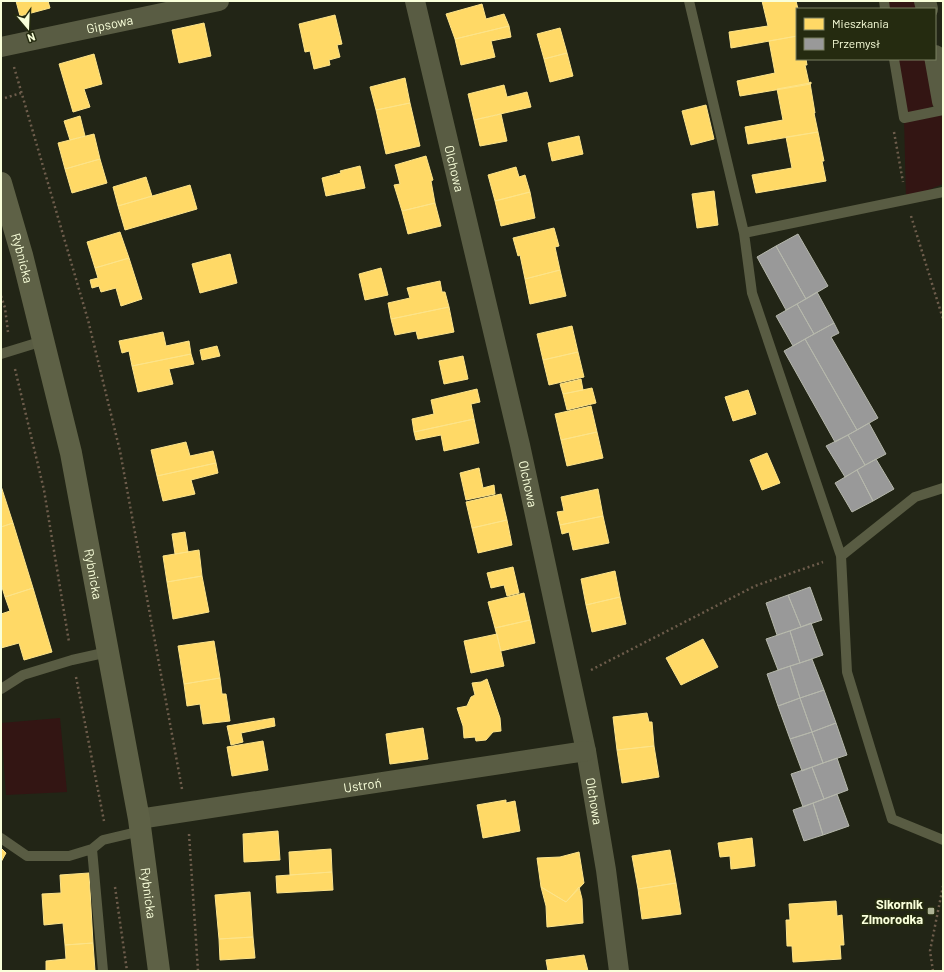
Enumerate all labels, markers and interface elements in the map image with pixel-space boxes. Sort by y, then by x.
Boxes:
north arrow [8,8,48,48]
legend [796,8,936,60]
street label: Gipsowa [85,11,134,37]
text: Mieszkania [832,16,889,30]
text: N [26,31,37,45]
text: Przemysł [832,36,880,50]
street label: Olchowa [441,143,468,193]
street label: Rybnicka [8,231,37,285]
street label: Olchowa [516,459,541,509]
street label: Rybnicka [81,547,106,601]
street label: Ustroń [342,774,383,796]
street label: Olchowa [583,776,606,826]
street label: Rybnicka [137,867,160,920]
place label: Sikornik Zimorodka [861,896,923,927]
marker: Sikornik Zimorodka [926,906,936,916]

